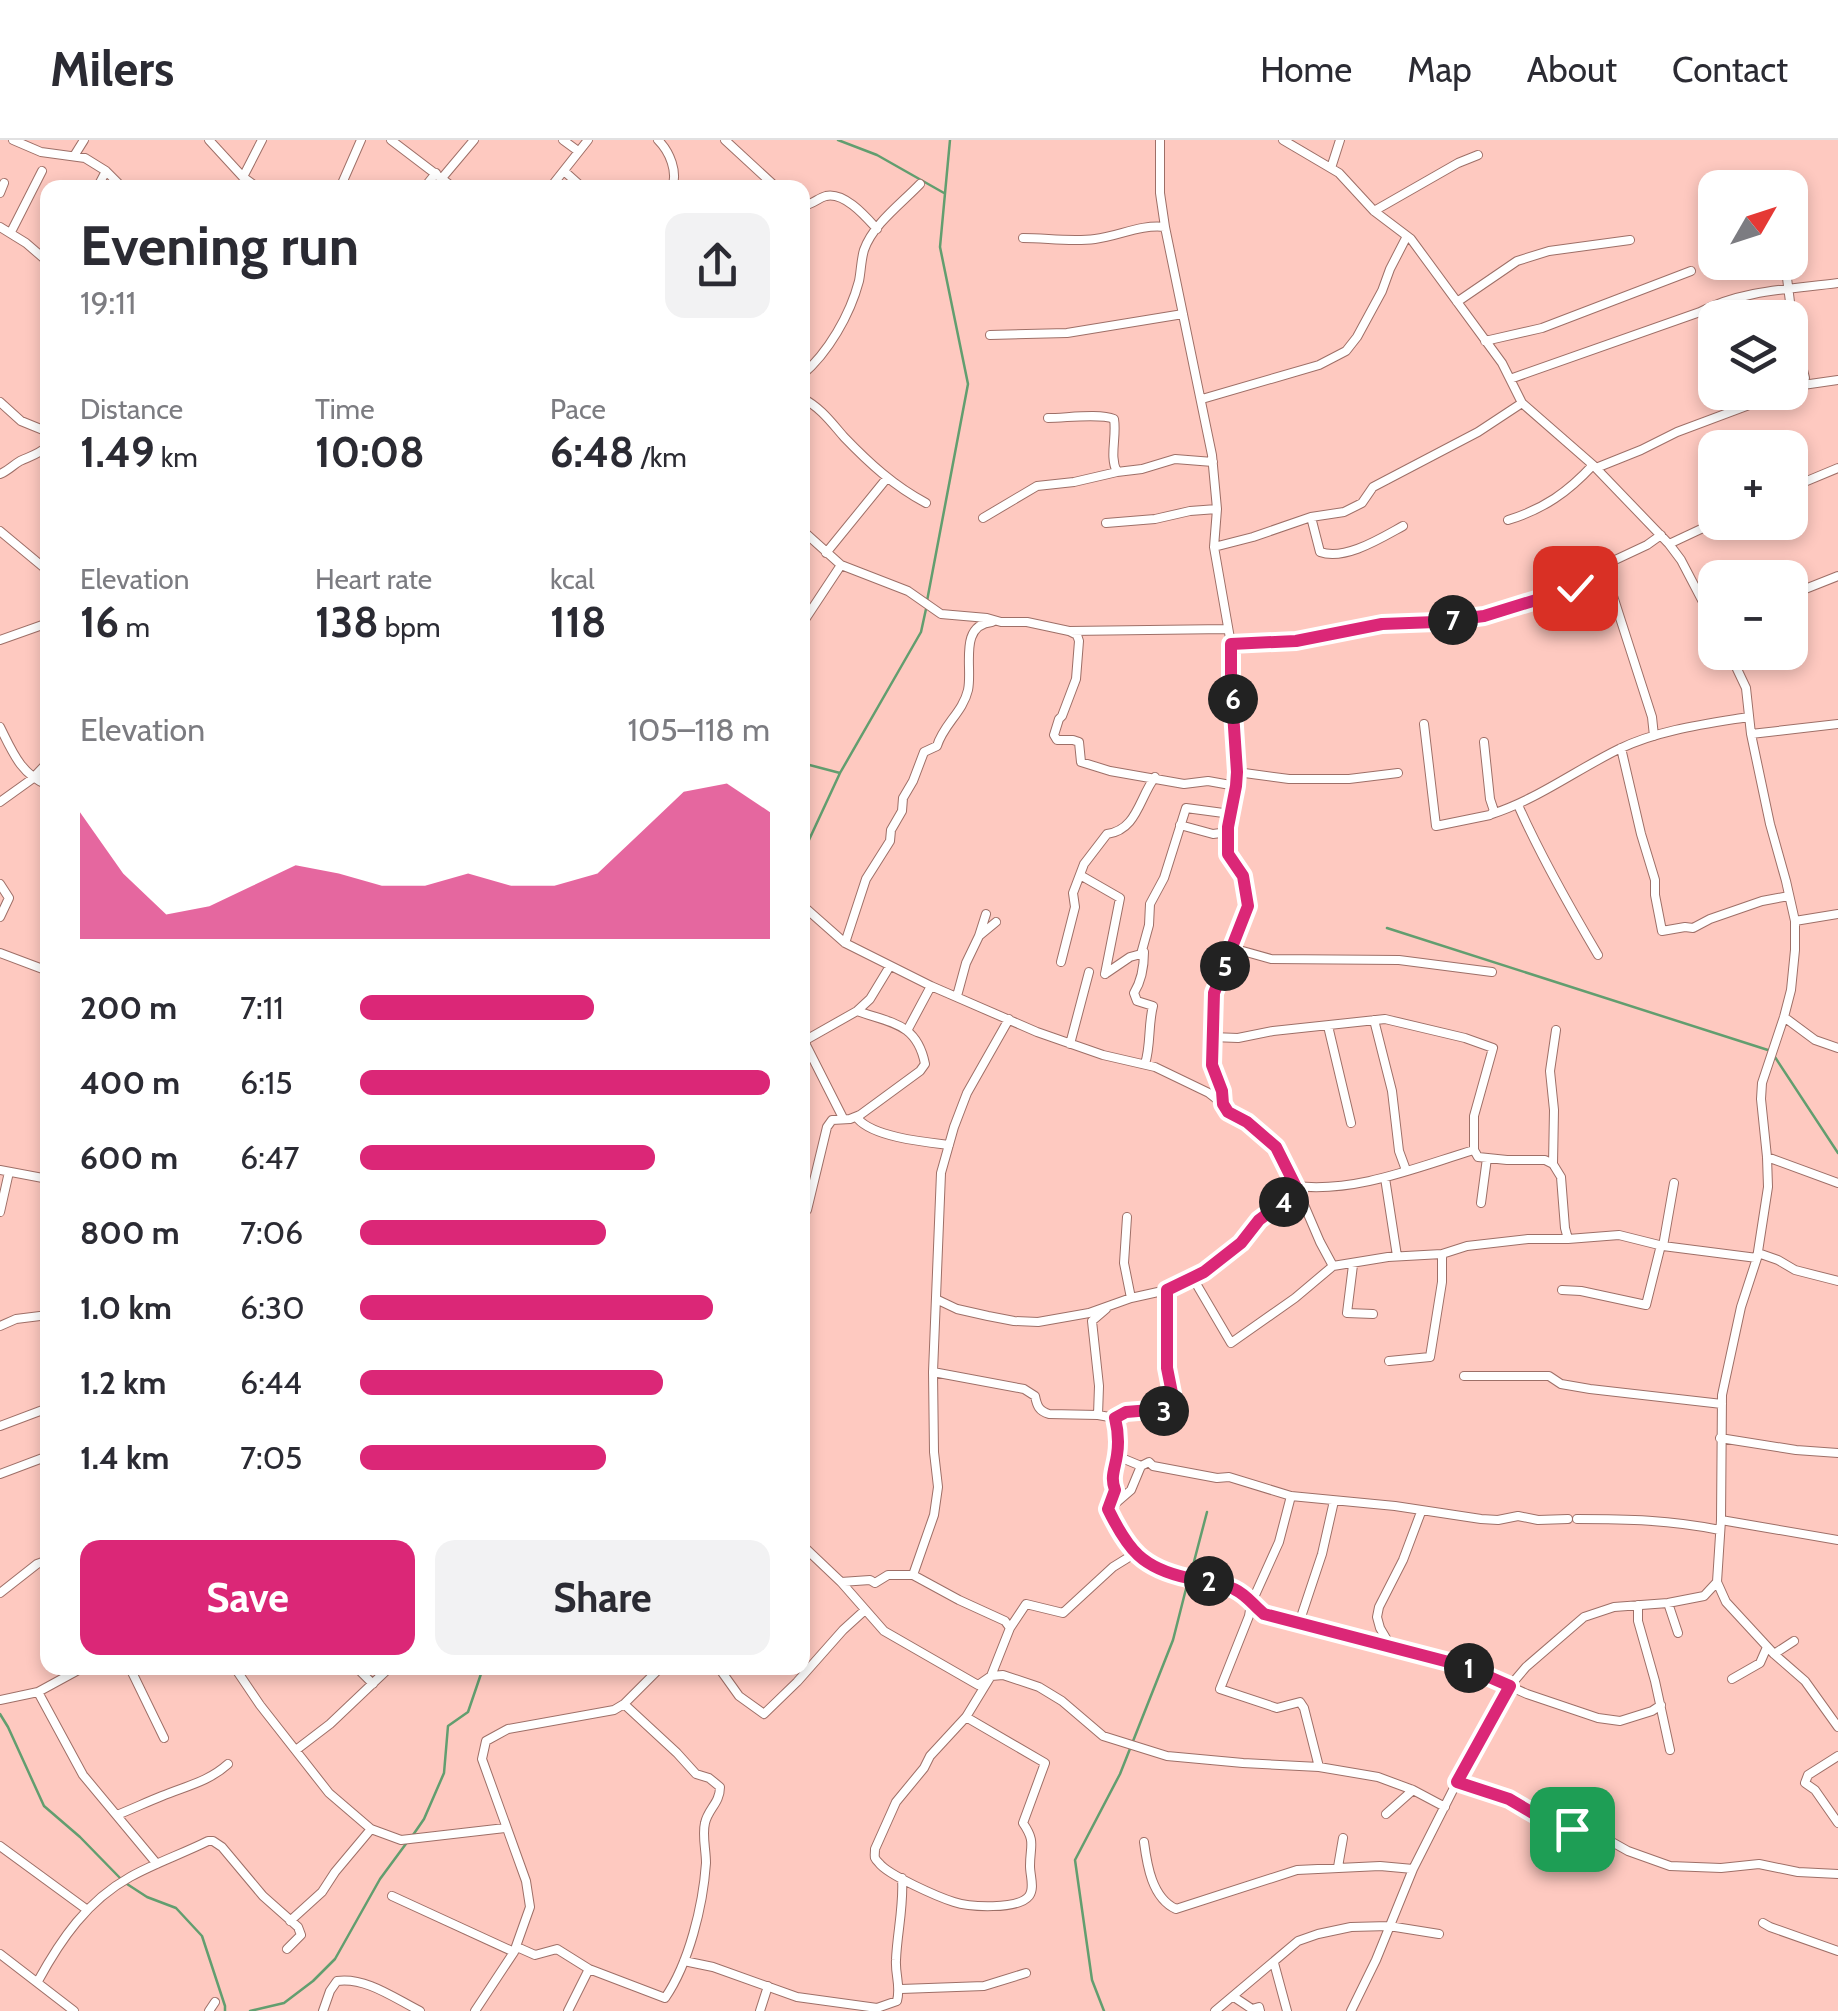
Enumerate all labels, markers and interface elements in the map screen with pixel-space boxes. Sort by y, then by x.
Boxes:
text: Milers [50,40,174,98]
text: Home [1260,48,1352,91]
text: Map [1407,48,1472,91]
text: About [1527,48,1617,91]
text: Contact [1672,48,1788,91]
north arrow [1698,170,1808,280]
map controls [1698,170,1808,670]
text: Evening run [80,212,359,279]
button: share [665,213,770,318]
text: 19:11 [80,283,136,322]
button: layers [1698,300,1808,410]
text: Distance [80,392,183,426]
text: Time [315,392,375,426]
text: Pace [550,392,606,426]
text: 1.49 [80,426,155,478]
text: 10:08 [315,426,425,478]
text: 6:48 [550,426,634,478]
button: + [1698,430,1808,540]
text: km [155,440,198,474]
text: /km [634,440,687,474]
pin [1533,546,1618,631]
button: − [1698,560,1808,670]
icon: check [1548,561,1603,616]
text: Elevation [80,562,189,596]
text: Heart rate [315,562,432,596]
text: kcal [550,562,595,596]
pin: 7 [1428,595,1478,645]
text: 16 [80,596,119,648]
text: 138 [315,596,379,648]
text: 118 [550,596,606,648]
text: 7 [1446,603,1460,637]
text: m [119,610,150,644]
text: bpm [379,610,441,644]
pin: 6 [1208,674,1258,724]
text: 6 [1225,682,1241,716]
text: Elevation [80,710,205,749]
text: 105–118 m [627,710,770,749]
pin: 5 [1200,941,1250,991]
text: 5 [1217,949,1233,983]
text: 200 m [80,988,177,1027]
text: 7:11 [240,988,284,1027]
text: 400 m [80,1063,180,1102]
text: 6:15 [240,1063,293,1102]
text: 600 m [80,1138,178,1177]
text: 6:47 [240,1138,299,1177]
pin: 4 [1259,1177,1309,1227]
text: 4 [1275,1185,1293,1219]
text: 800 m [80,1213,180,1252]
text: 7:06 [240,1213,303,1252]
text: 1.0 km [80,1288,172,1327]
text: 6:30 [240,1288,304,1327]
text: 1.2 km [80,1363,166,1402]
text: 6:44 [240,1363,302,1402]
pin: 3 [1139,1386,1189,1436]
text: 3 [1156,1394,1172,1428]
text: 1.4 km [80,1438,169,1477]
text: 7:05 [240,1438,302,1477]
button: Save [80,1540,415,1655]
button: Share [435,1540,770,1655]
pin: 2 [1184,1556,1234,1606]
text: 2 [1202,1564,1216,1598]
pin: 1 [1444,1643,1494,1693]
text: 1 [1464,1651,1474,1685]
pin [1530,1787,1615,1872]
icon: arrive [1545,1802,1600,1857]

